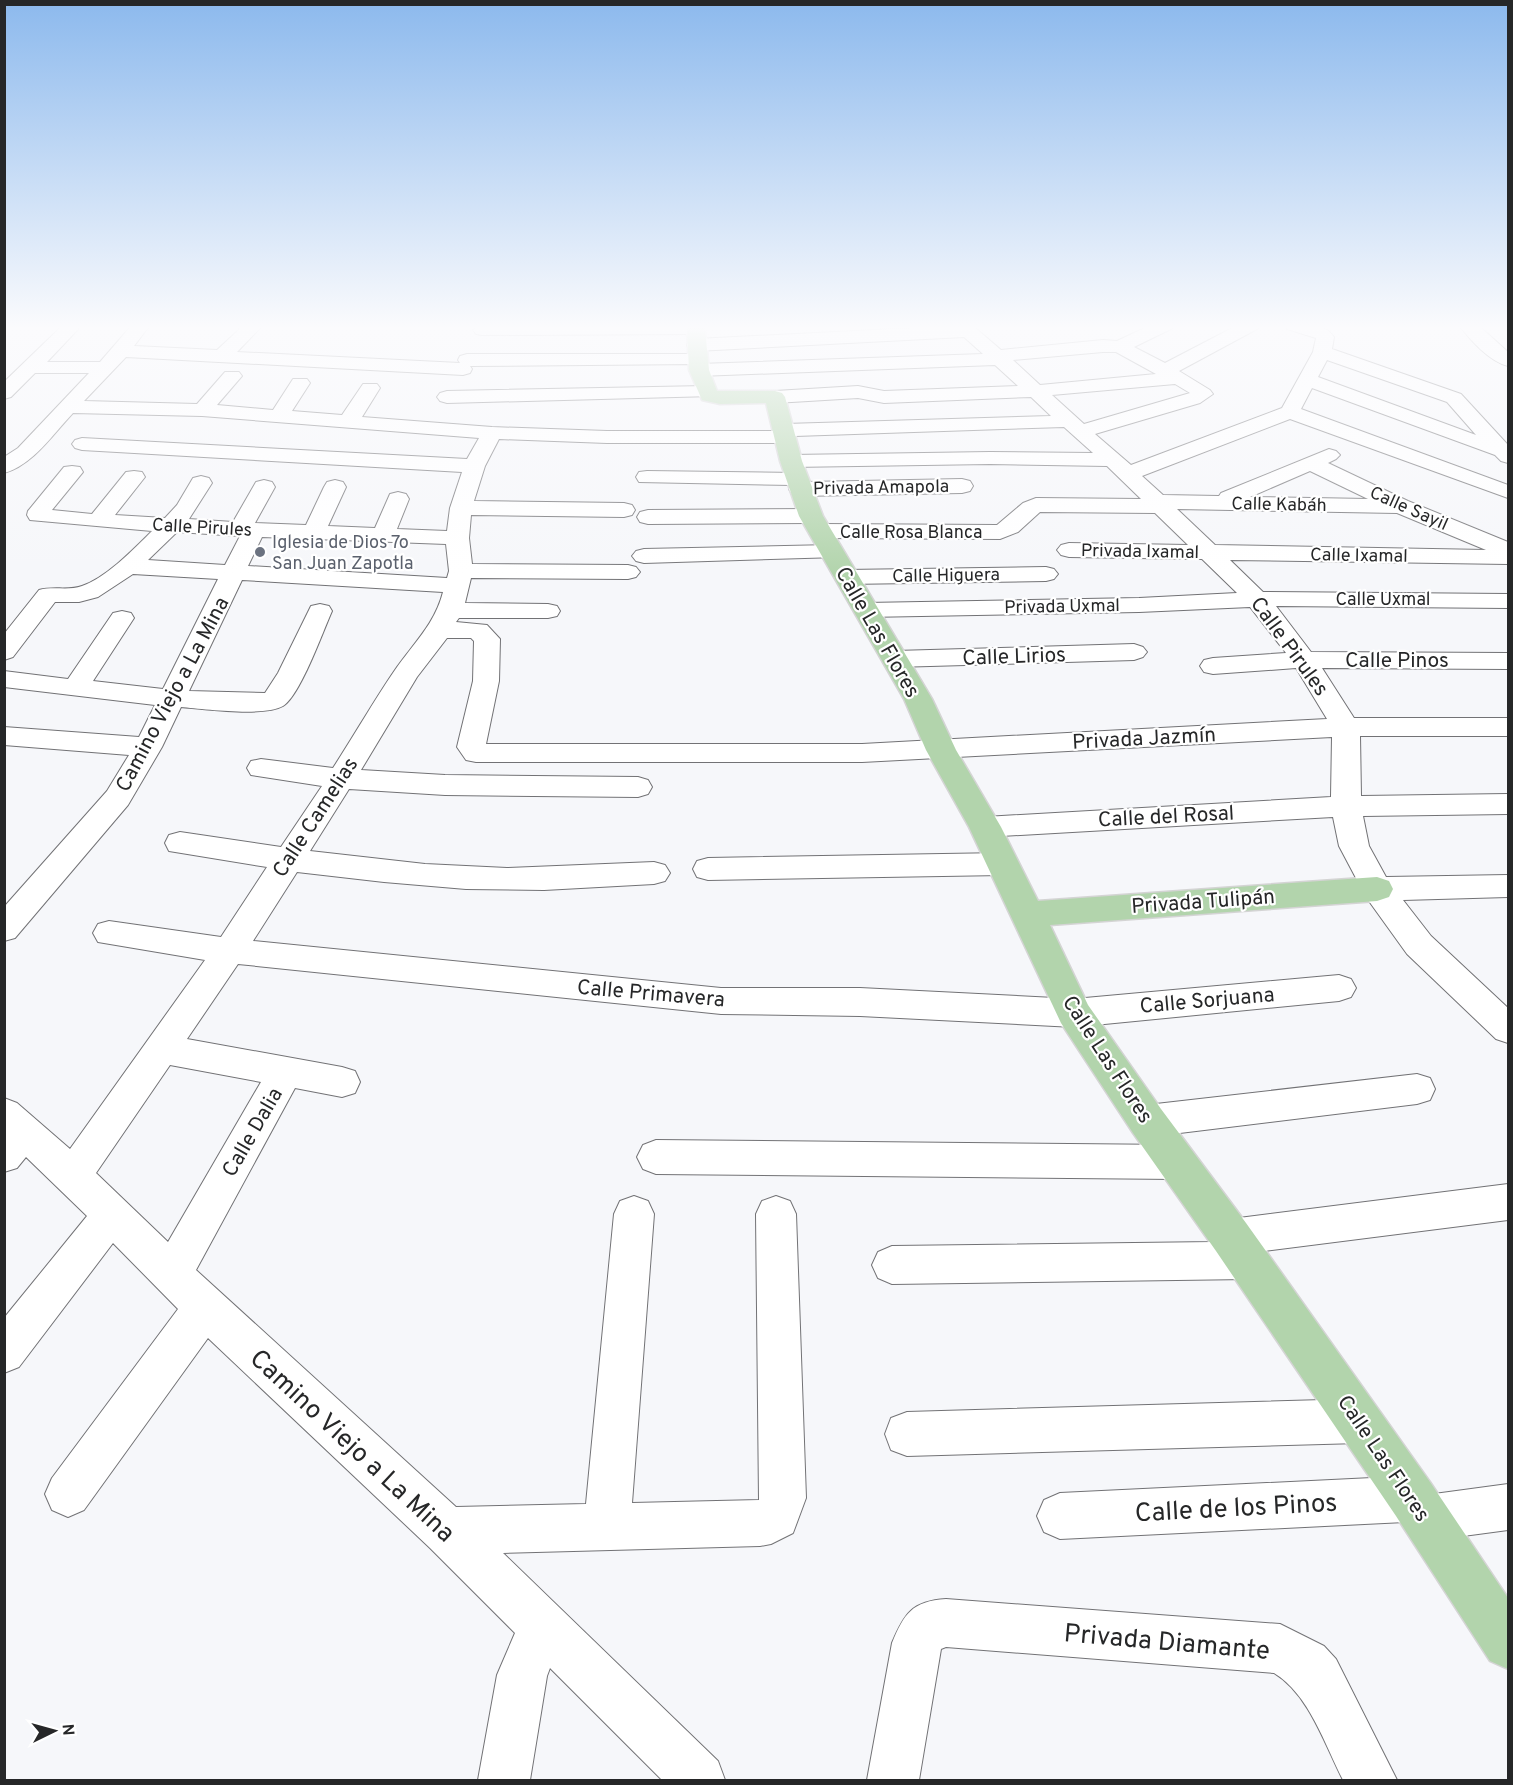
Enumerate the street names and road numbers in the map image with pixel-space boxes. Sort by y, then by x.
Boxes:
street label: Privada Amapola [813,476,949,501]
street label: Calle Sayil [1366,482,1451,537]
street label: Calle Kabáh [1231,493,1327,518]
street label: Calle Pirules [151,514,252,543]
street label: Calle Rosa Blanca [840,522,982,545]
street label: Privada Ixamal [1081,540,1199,565]
street label: Calle Ixamal [1310,544,1408,569]
street label: Calle Las Flores [828,562,925,703]
street label: Calle Higuera [892,564,1000,589]
street label: Calle Uxmal [1335,589,1431,612]
street label: Camino Viejo a La Mina [110,592,236,797]
street label: Calle Pirules [1244,592,1334,702]
street label: Privada Uxmal [1004,595,1120,620]
street label: Calle Lirios [962,642,1066,673]
street label: Calle Pinos [1345,648,1449,675]
street label: Privada Jazmín [1071,722,1217,757]
street label: Calle Camelias [267,753,365,883]
street label: Calle del Rosal [1097,800,1235,835]
street label: Privada Tulipán [1130,884,1276,921]
street label: Calle Primavera [576,975,726,1014]
street label: Calle Sorjuana [1139,982,1276,1021]
street label: Calle Las Flores [1055,991,1158,1129]
street label: Calle Dalia [217,1083,290,1182]
street label: Camino Viejo a La Mina [242,1343,461,1551]
street label: Calle Las Flores [1330,1390,1435,1527]
street label: Calle de los Pinos [1134,1488,1338,1531]
street label: Privada Diamante [1062,1618,1271,1669]

